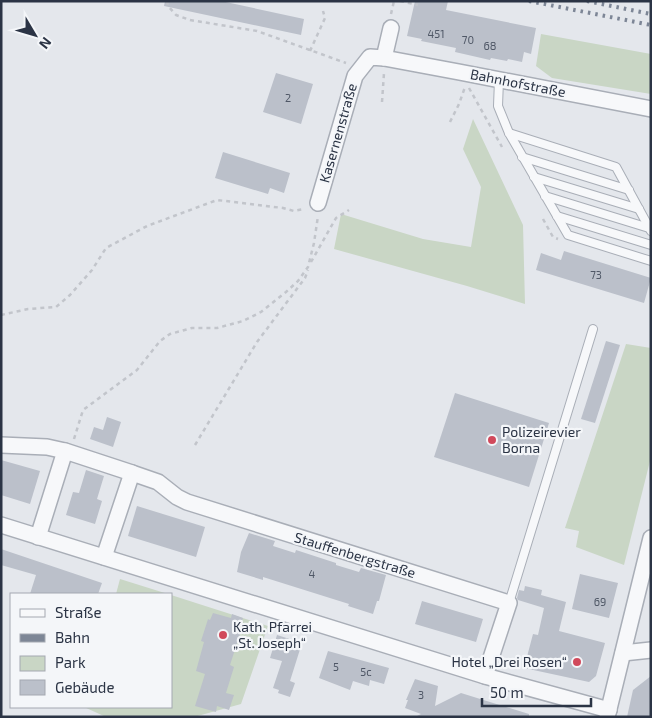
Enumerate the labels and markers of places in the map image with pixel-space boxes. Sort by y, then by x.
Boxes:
place label: Polizeirevier Borna [502,423,581,456]
marker: Polizeirevier Borna [486,434,498,446]
place label: Kath. Pfarrei „St. Joseph“ [233,618,312,651]
marker: Kath. Pfarrei „St. Joseph“ [217,629,229,641]
place label: Hotel „Drei Rosen“ [452,653,567,670]
marker: Hotel „Drei Rosen“ [571,656,583,668]

